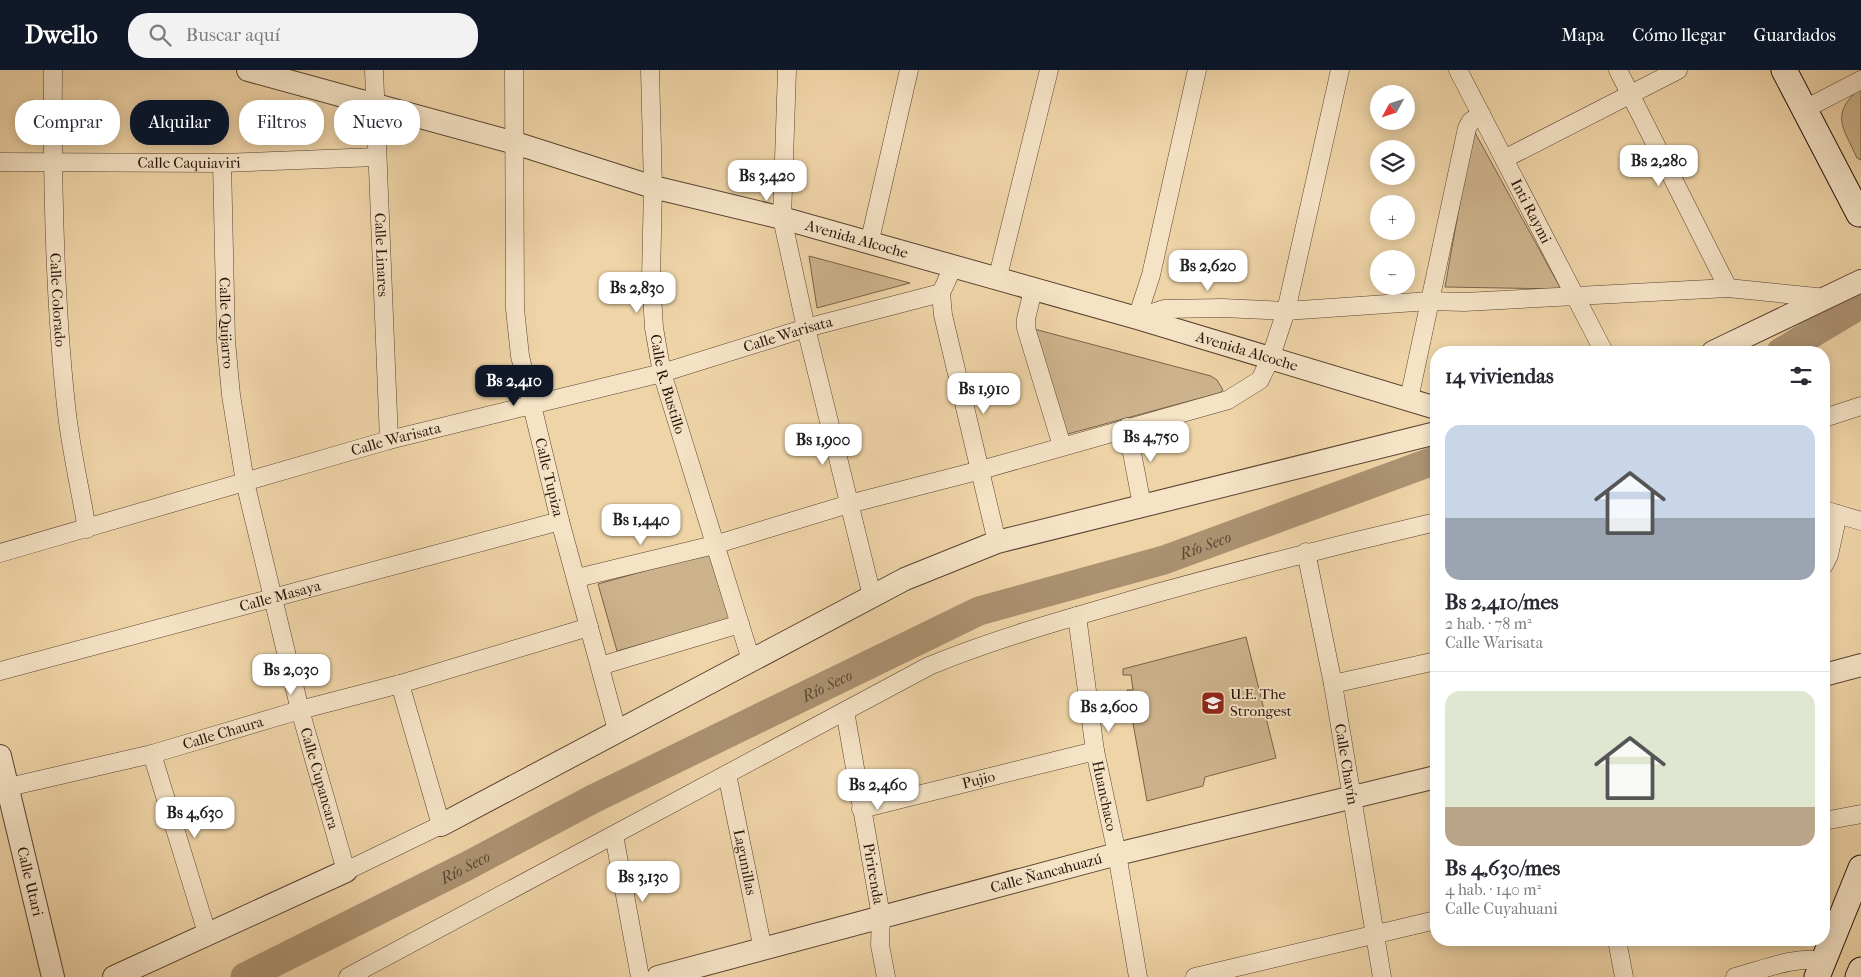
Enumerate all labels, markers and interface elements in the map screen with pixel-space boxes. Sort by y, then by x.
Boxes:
search box [128,13,478,58]
text: Dwello [25,21,98,49]
icon: search [146,21,174,49]
text: Buscar aquí [186,24,280,46]
text: Mapa [1561,25,1604,46]
text: Cómo llegar [1632,25,1726,46]
text: Guardados [1754,25,1836,46]
north arrow [1370,85,1415,130]
map controls [1370,85,1415,295]
chip: Comprar [15,100,120,145]
chip: Alquilar [130,100,229,145]
chip: Filtros [239,100,324,145]
chip: Nuevo [334,100,420,145]
button: layers [1370,140,1415,185]
pin: Bs 2,280 [1607,144,1711,187]
text: Bs 2,280 [1631,151,1687,170]
street label: Calle Caquiaviri [137,153,241,172]
pin: Bs 3,420 [715,160,819,202]
text: Bs 3,420 [739,166,795,185]
street label: Inti Raymi [1507,176,1555,247]
button: + [1370,195,1415,240]
street label: Calle Linares [371,212,392,298]
street label: Avenida Alcoche [802,216,911,262]
pin: Bs 2,620 [1156,250,1260,292]
button: − [1370,250,1415,295]
street label: Calle Colorado [46,253,70,348]
text: Bs 2,620 [1180,256,1236,275]
pin: Bs 2,830 [585,272,689,314]
street label: Calle Quijarro [216,277,238,370]
text: Bs 2,830 [610,278,664,297]
street label: Calle Warisata [741,312,835,356]
street label: Avenida Alcoche [1193,327,1301,375]
street label: Calle R. Bustillo [646,333,690,437]
icon: filters [1787,362,1815,390]
pin: Bs 2,410 [462,364,566,407]
text: 14 viviendas [1445,364,1554,388]
text: Bs 2,410 [486,371,542,390]
pin: Bs 1,910 [932,372,1036,415]
text: Bs 1,910 [958,379,1010,398]
street label: Calle Warisata [349,418,444,460]
pin: Bs 4,750 [1099,420,1203,463]
pin: Bs 1,900 [771,424,875,466]
text: Bs 4,750 [1123,427,1179,446]
text: Bs 1,900 [796,430,850,449]
street label: Calle Tupiza [531,436,568,519]
icon: home [1585,458,1675,548]
pin: Bs 1,440 [589,504,693,546]
text: Bs 1,440 [613,510,670,529]
water label: Río Seco [1176,527,1234,564]
street label: Calle Masaya [237,576,324,615]
text: Bs 2,410/mes [1445,590,1559,614]
text: 2 hab. · 78 m² [1445,614,1532,633]
text: Calle Warisata [1445,633,1543,652]
pin: Bs 2,030 [239,654,343,696]
text: Bs 2,030 [263,660,319,679]
water label: Río Seco [798,665,855,706]
place label: U.E. The Strongest [1230,685,1293,720]
pin: Bs 2,600 [1057,690,1161,733]
school or university icon: U.E. The Strongest [1200,690,1226,716]
text: Bs 2,600 [1080,697,1138,716]
street label: Calle Chaura [181,712,266,753]
street label: Calle Chavín [1331,722,1362,806]
icon: home [1585,723,1675,813]
street label: Calle Cupancara [296,725,343,832]
street label: Huanchaco [1088,759,1121,833]
street label: Pujio [960,767,997,793]
pin: Bs 2,460 [826,768,930,811]
text: Bs 2,460 [849,775,907,794]
pin: Bs 4,630 [143,796,247,839]
text: Bs 4,630 [167,803,223,822]
street label: Lagunillas [730,828,761,897]
street label: Pirirenda [859,842,888,907]
street label: Calle Utari [13,845,47,918]
water label: Río Seco [436,846,494,888]
street label: Calle Ñancahuazú [988,849,1105,897]
text: Bs 4,630/mes [1445,856,1560,880]
pin: Bs 3,130 [591,860,695,903]
text: Bs 3,130 [618,867,668,886]
text: 4 hab. · 140 m² [1445,880,1541,899]
text: Calle Cuyahuani [1445,899,1558,918]

